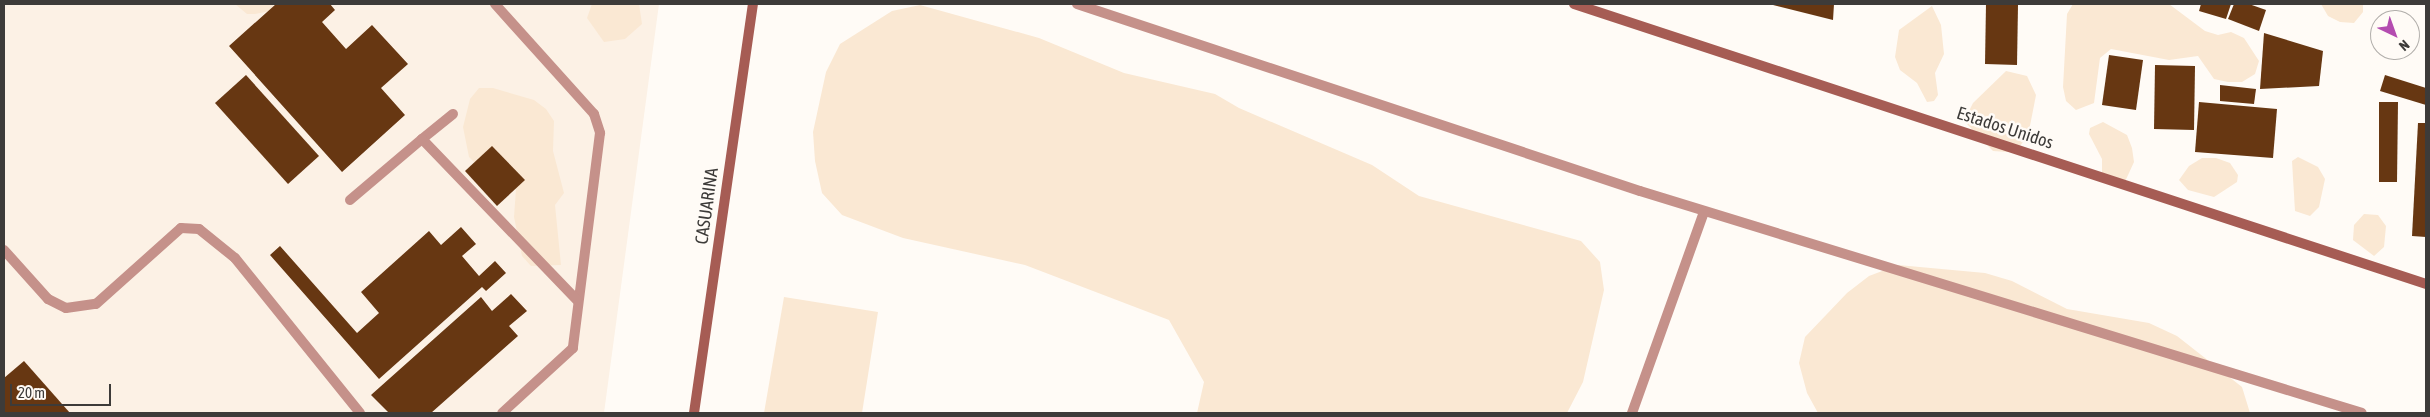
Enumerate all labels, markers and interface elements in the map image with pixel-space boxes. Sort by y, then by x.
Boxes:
north arrow [2370,10,2420,60]
text: N [2396,37,2413,54]
street label: Estados Unidos [1954,102,2056,154]
street label: CASUARINA [691,166,723,246]
scale bar [12,374,114,406]
text: 20 m [18,384,45,401]

